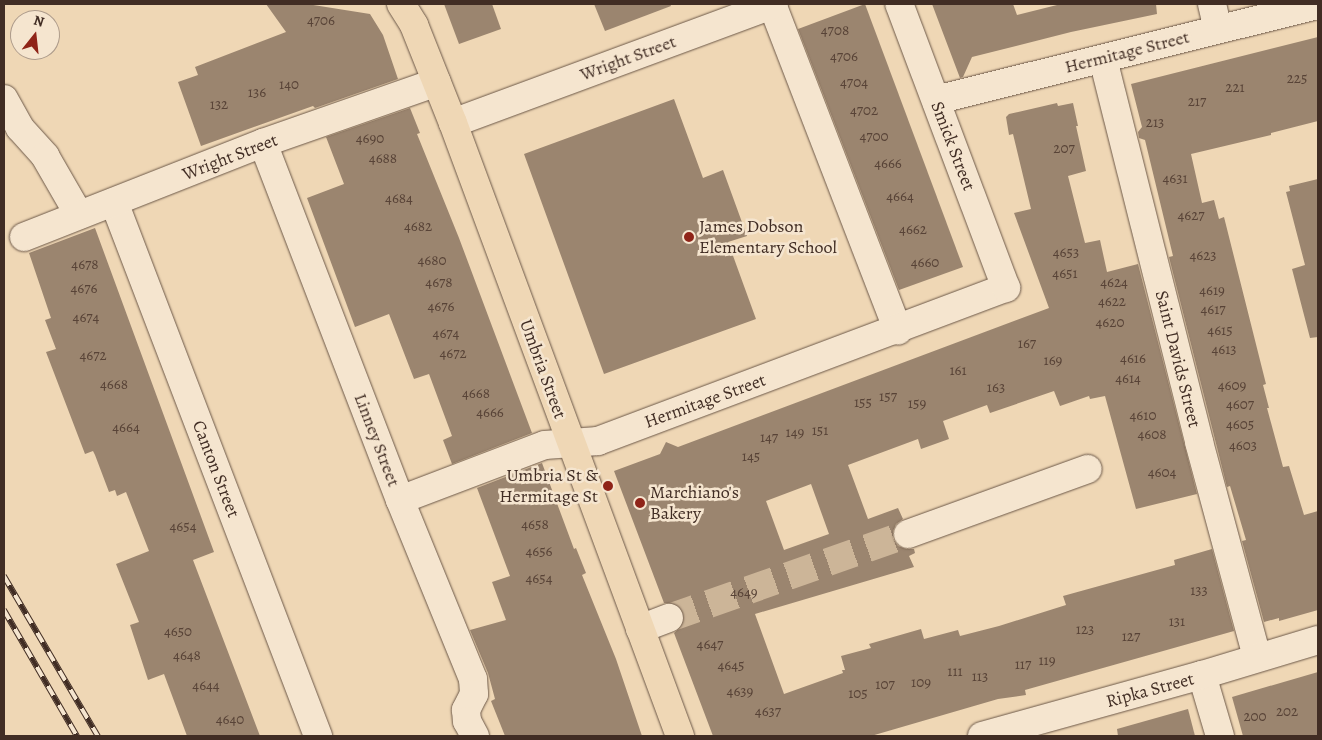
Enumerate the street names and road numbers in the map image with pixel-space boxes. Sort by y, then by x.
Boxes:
street label: Hermitage Street [1063,26,1191,78]
street label: Wright Street [577,31,679,85]
street label: Smick Street [926,98,980,194]
street label: Wright Street [179,129,281,185]
street label: Saint Davids Street [1151,288,1205,430]
street label: Umbria Street [515,316,571,422]
street label: Hermitage Street [641,369,769,433]
street label: Linney Street [349,390,405,490]
street label: Canton Street [188,417,244,521]
street label: Ripka Street [1104,668,1196,712]

